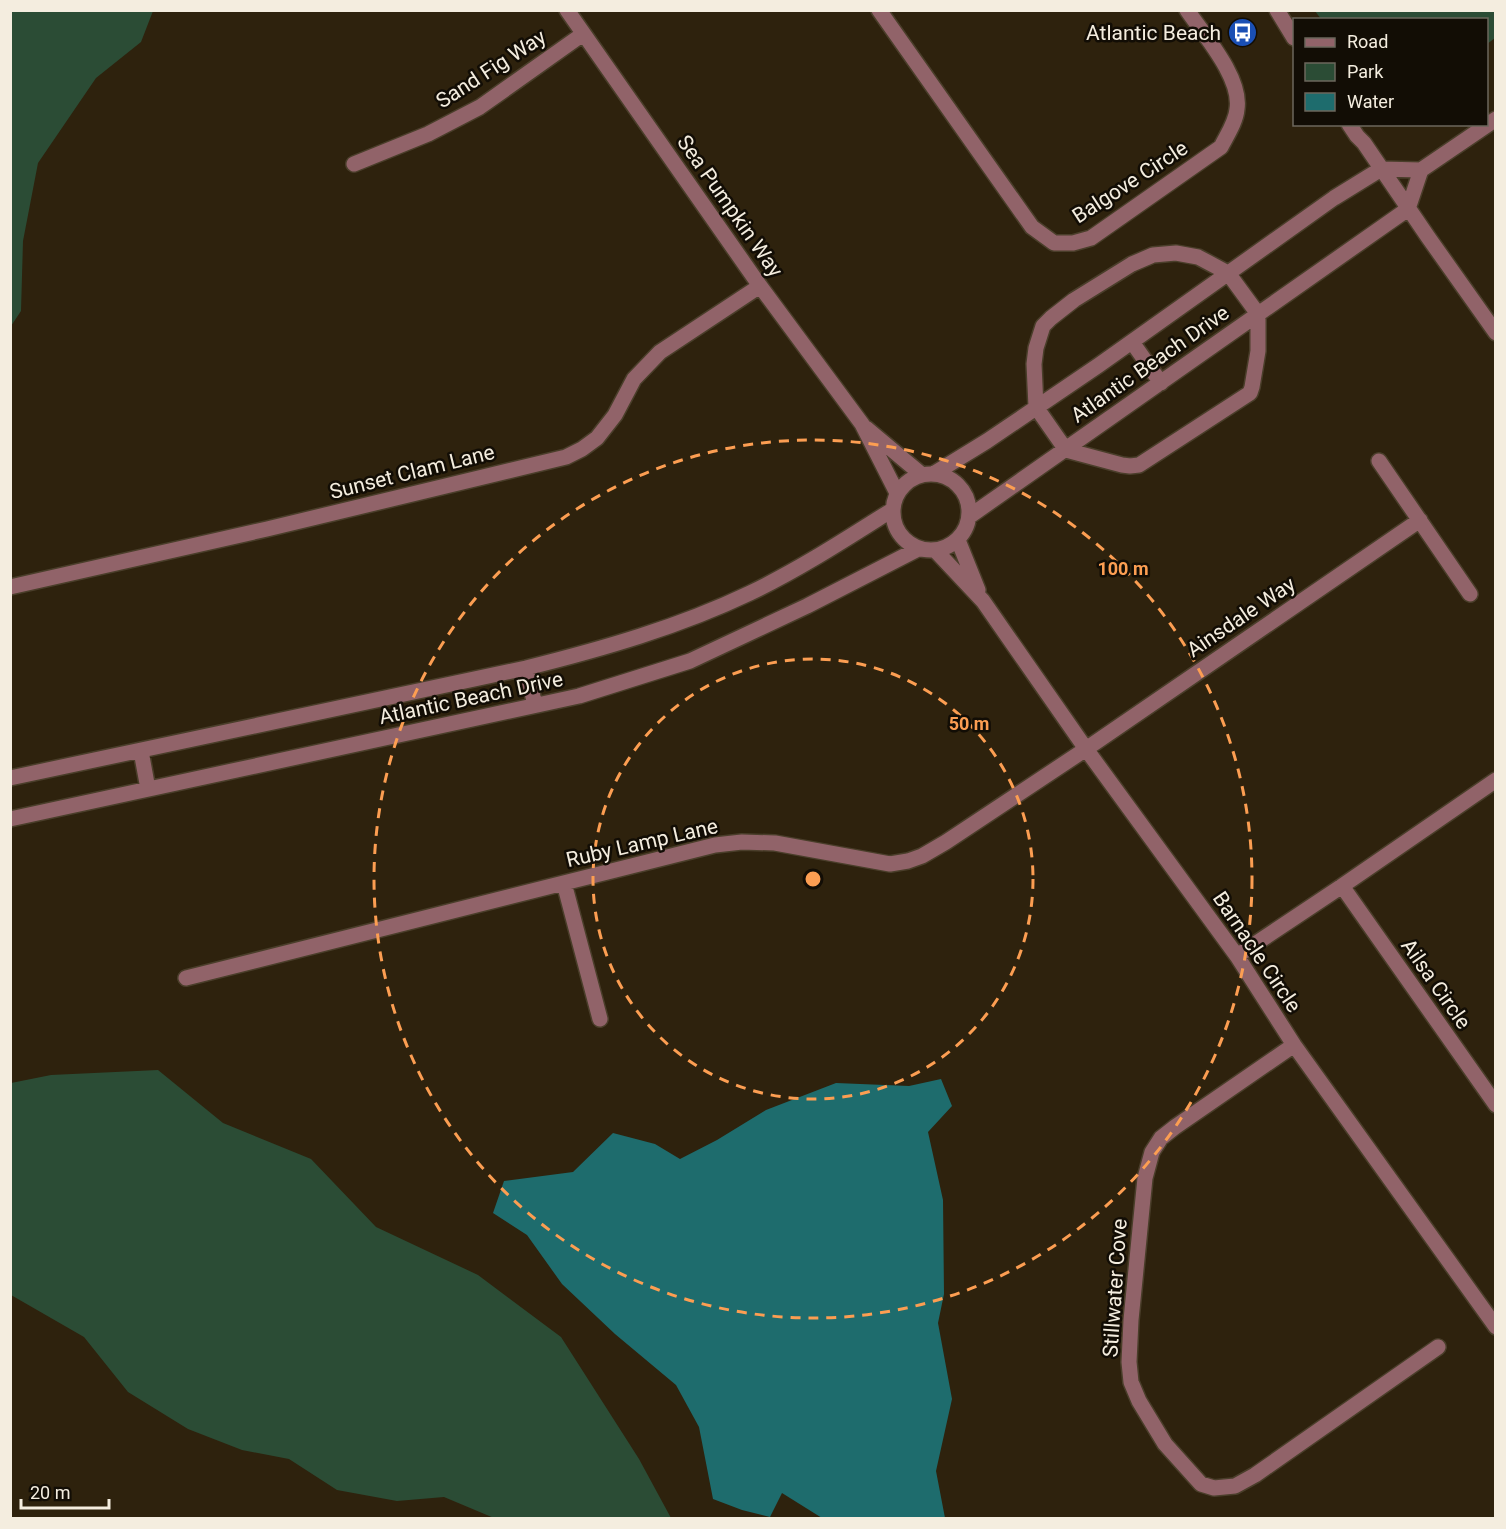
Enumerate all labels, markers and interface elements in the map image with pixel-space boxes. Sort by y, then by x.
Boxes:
bus stop icon: Atlantic Beach [1226,17,1258,49]
legend [1293,18,1488,126]
place label: Atlantic Beach [1086,21,1221,45]
street label: Sand Fig Way [432,25,550,113]
text: Road [1347,31,1388,52]
text: Park [1347,61,1384,82]
text: Water [1347,91,1394,112]
street label: Sea Pumpkin Way [672,131,788,281]
street label: Balgove Circle [1068,136,1192,228]
street label: Atlantic Beach Drive [1066,300,1234,428]
street label: Sunset Clam Lane [327,440,497,504]
text: 100 m [1097,558,1149,579]
street label: Ainsdale Way [1182,572,1300,662]
street label: Atlantic Beach Drive [377,667,565,729]
text: 50 m [949,713,989,734]
street label: Ruby Lamp Lane [564,814,720,872]
centre of rings [803,869,823,889]
street label: Barnacle Circle [1208,887,1306,1017]
street label: Ailsa Circle [1396,934,1476,1034]
street label: Stillwater Cove [1098,1218,1132,1358]
scale bar [21,1472,110,1510]
text: 20 m [30,1482,70,1503]

